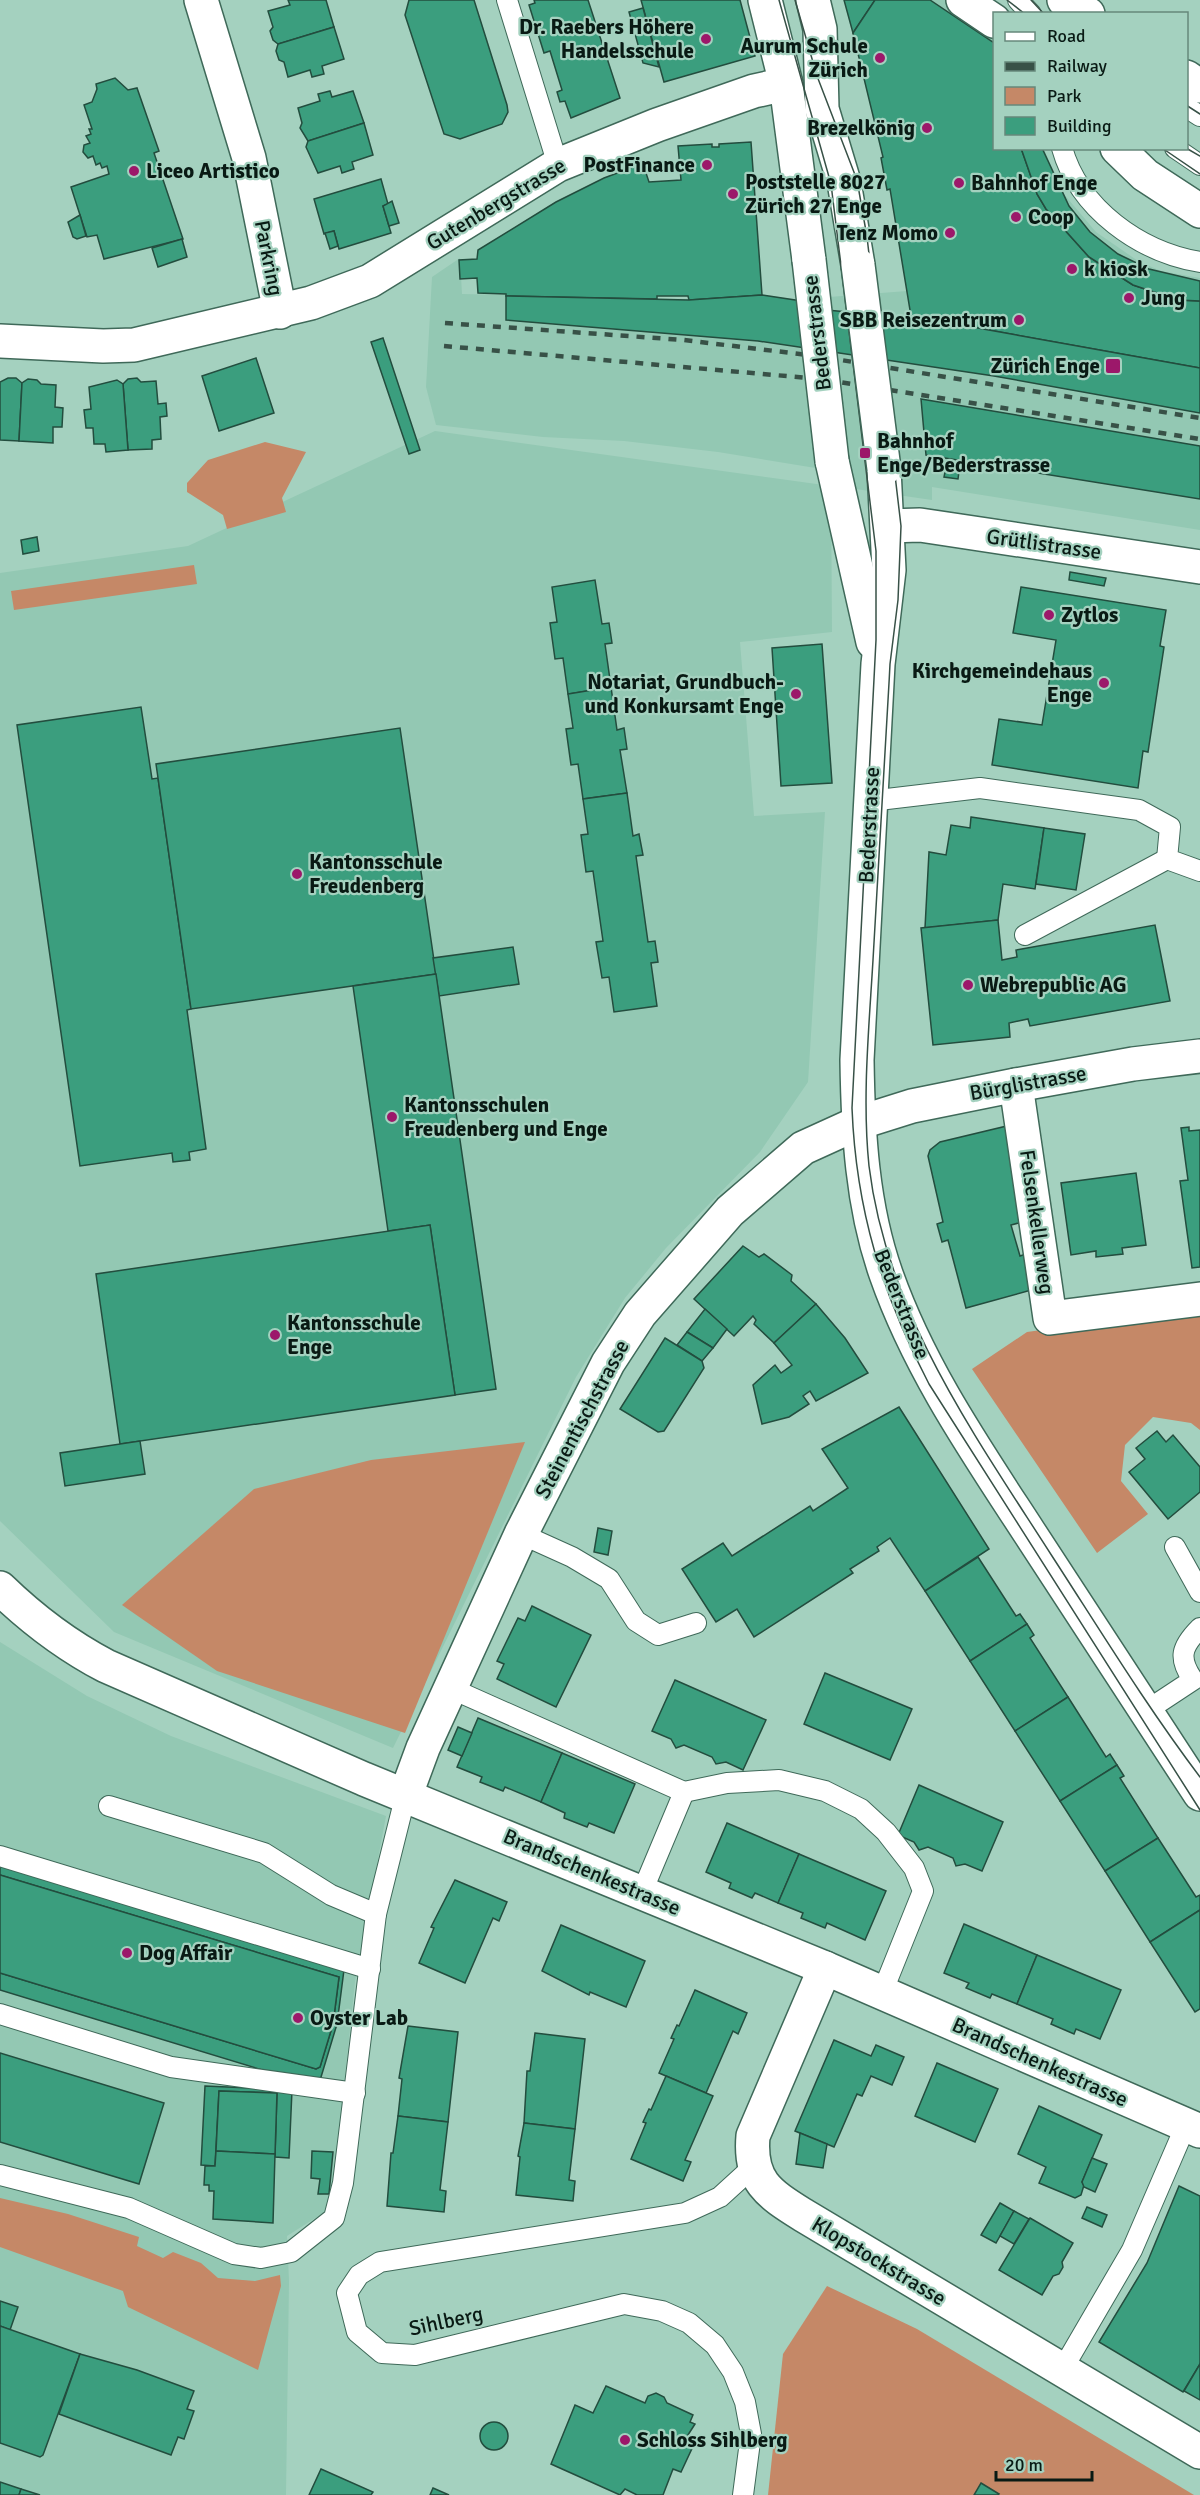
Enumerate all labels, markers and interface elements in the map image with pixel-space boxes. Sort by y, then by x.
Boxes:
legend [993,12,1188,150]
place label: Dr. Raebers Höhere Handelsschule [519,14,694,64]
text: Road [1047,25,1086,47]
marker: Dr. Raebers Höhere Handelsschule [699,32,713,46]
place label: Aurum Schule Zürich [741,33,868,83]
marker: Aurum Schule Zürich [873,51,887,65]
text: Railway [1047,55,1108,77]
text: Park [1047,85,1082,107]
place label: Brezelkönig [807,115,915,141]
text: Building [1047,115,1111,137]
marker: Brezelkönig [920,121,934,135]
street label: Gutenbergstrasse [422,152,570,256]
place label: PostFinance [584,152,695,178]
place label: Liceo Artistico [146,158,280,184]
marker: PostFinance [700,158,714,172]
marker: Liceo Artistico [127,164,141,178]
place label: Poststelle 8027 Zürich 27 Enge [745,169,886,219]
place label: Bahnhof Enge [971,170,1097,196]
marker: Bahnhof Enge [952,176,966,190]
marker: Poststelle 8027 Zürich 27 Enge [726,187,740,201]
place label: Coop [1028,204,1074,230]
marker: Coop [1009,210,1023,224]
street label: Parkring [249,218,289,298]
place label: Tenz Momo [837,220,938,246]
marker: Tenz Momo [943,226,957,240]
place label: k kiosk [1084,256,1148,282]
marker: k kiosk [1065,262,1079,276]
street label: Bederstrasse [797,274,837,392]
place label: Jung [1141,285,1185,311]
marker: Jung [1122,291,1136,305]
place label: SBB Reisezentrum [840,307,1007,333]
marker: SBB Reisezentrum [1012,313,1026,327]
place label: Zürich Enge [990,353,1100,379]
marker: Zürich Enge [1104,357,1122,375]
place label: Bahnhof Enge/Bederstrasse [877,428,1050,478]
marker: Bahnhof Enge/Bederstrasse [858,446,872,460]
street label: Grütlistrasse [985,523,1103,565]
place label: Zytlos [1061,602,1118,628]
marker: Zytlos [1042,608,1056,622]
place label: Kirchgemeindehaus Enge [912,658,1092,708]
place label: Notariat, Grundbuch- und Konkursamt Enge [585,669,784,719]
marker: Kirchgemeindehaus Enge [1097,676,1111,690]
marker: Notariat, Grundbuch- und Konkursamt Enge [789,687,803,701]
street label: Bederstrasse [853,766,885,884]
place label: Kantonsschule Freudenberg [309,849,443,899]
marker: Kantonsschule Freudenberg [290,867,304,881]
place label: Webrepublic AG [980,972,1126,998]
marker: Webrepublic AG [961,978,975,992]
street label: Bürglistrasse [968,1060,1088,1106]
place label: Kantonsschulen Freudenberg und Enge [404,1092,608,1142]
marker: Kantonsschulen Freudenberg und Enge [385,1110,399,1124]
street label: Felsenkellerweg [1014,1148,1060,1296]
street label: Bederstrasse [868,1245,936,1363]
place label: Kantonsschule Enge [287,1310,421,1360]
marker: Kantonsschule Enge [268,1328,282,1342]
street label: Steinentischstrasse [529,1335,635,1503]
street label: Brandschenkestrasse [499,1823,685,1921]
place label: Dog Affair [139,1940,233,1966]
marker: Dog Affair [120,1946,134,1960]
place label: Oyster Lab [310,2005,408,2031]
marker: Oyster Lab [291,2011,305,2025]
street label: Brandschenkestrasse [948,2011,1132,2113]
street label: Klopstockstrasse [807,2211,951,2311]
street label: Sihlberg [407,2300,485,2342]
place label: Schloss Sihlberg [637,2427,788,2453]
marker: Schloss Sihlberg [618,2433,632,2447]
scale bar [996,2444,1092,2482]
text: 20 m [1005,2454,1043,2476]

